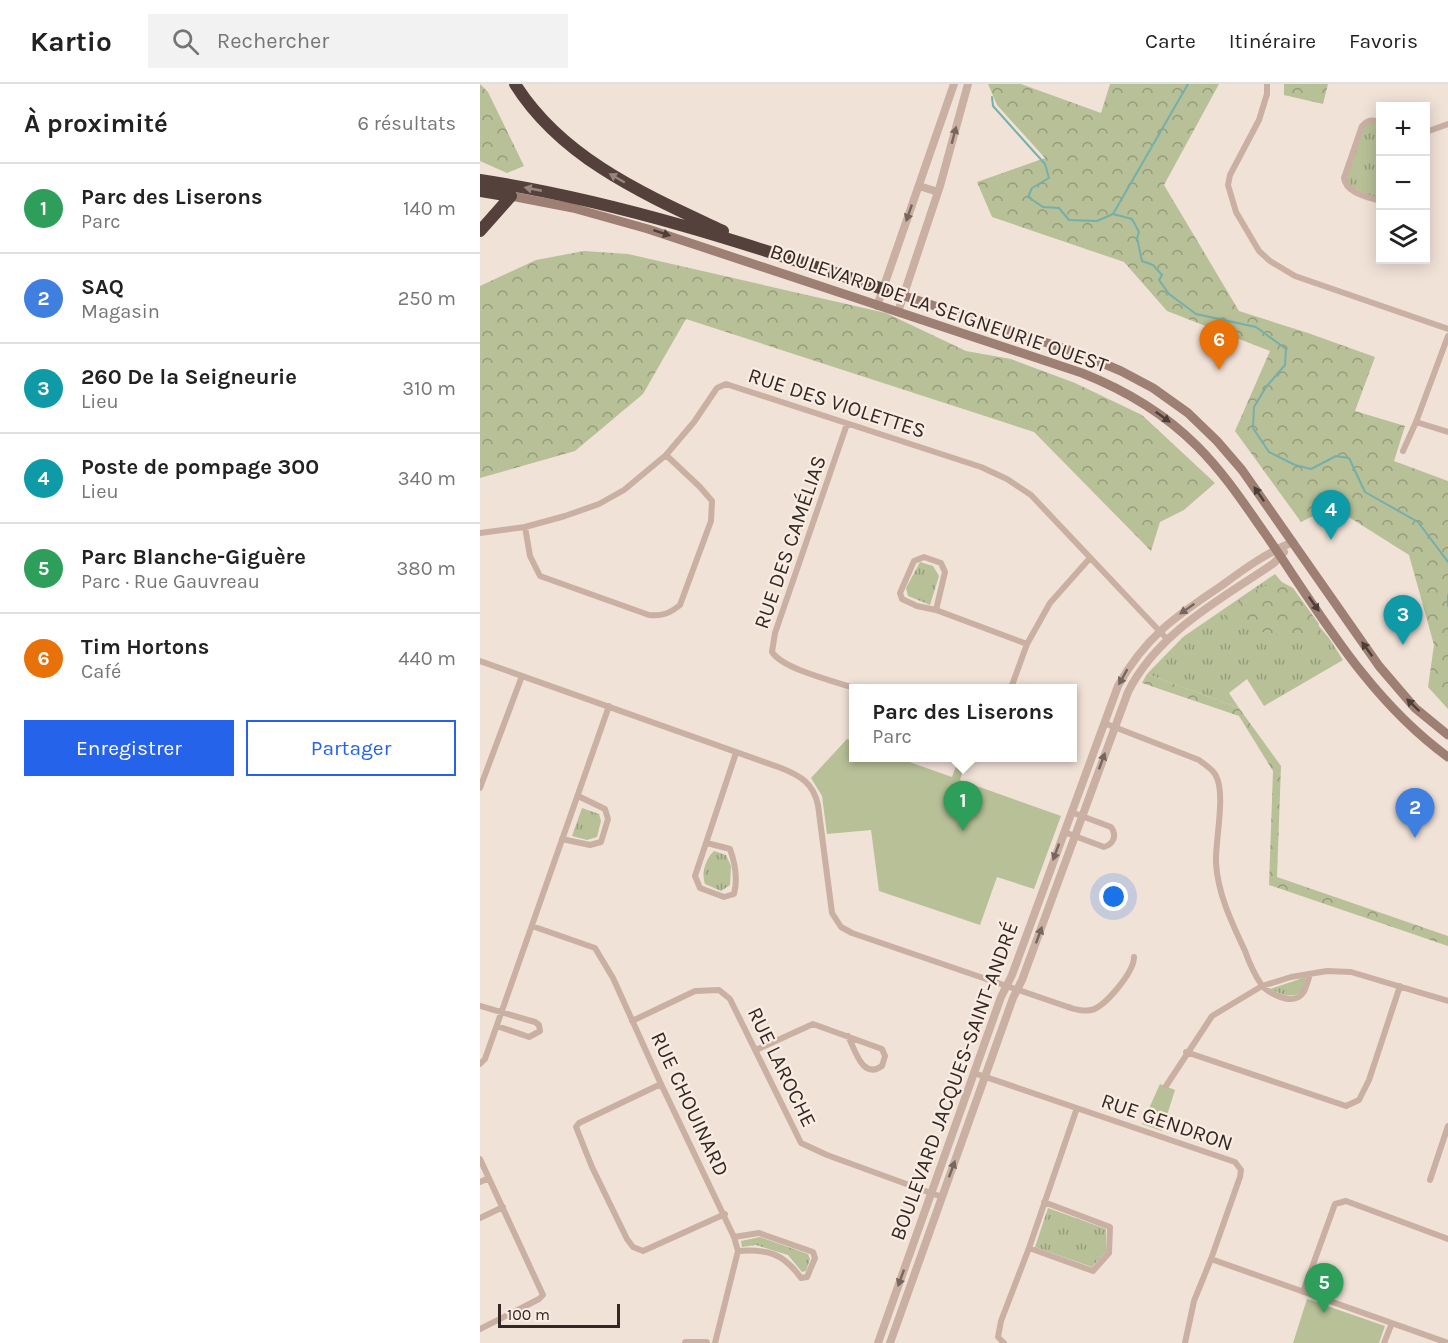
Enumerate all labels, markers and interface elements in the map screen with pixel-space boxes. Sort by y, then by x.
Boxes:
search box [148,14,568,68]
text: Kartio [30,25,112,58]
icon: search [169,25,202,58]
text: Rechercher [217,28,329,54]
text: Carte [1145,29,1196,53]
text: Itinéraire [1229,29,1316,53]
text: Favoris [1349,29,1418,53]
map controls [1376,102,1430,264]
button: + [1376,102,1430,156]
text: À proximité [24,108,168,139]
text: 6 résultats [358,112,456,135]
one-way arrow [950,126,960,144]
button: − [1376,156,1430,210]
one-way arrow [609,173,626,183]
text: Parc des Liserons [81,184,263,210]
one-way arrow [523,184,542,193]
text: 1 [40,197,47,220]
text: 140 m [403,197,456,220]
one-way arrow [904,205,914,223]
text: Parc [81,210,121,233]
button: layers [1376,210,1430,264]
one-way arrow [653,229,671,239]
street label: BOULEVARD DE LA SEIGNEURIE OUEST [767,239,1112,377]
text: SAQ [81,274,124,300]
text: 2 [37,287,50,310]
text: 250 m [398,287,456,310]
text: Magasin [81,300,160,323]
pin: 6 [1200,320,1238,370]
street label: RUE DES VIOLETTES [745,363,929,443]
text: 260 De la Seigneurie [81,364,297,390]
text: 3 [37,377,50,400]
text: 310 m [402,377,456,400]
text: Lieu [81,390,119,413]
one-way arrow [1154,411,1170,423]
street label: RUE DES CAMÉLIAS [749,452,831,632]
text: Poste de pompage 300 [81,454,319,480]
text: 4 [38,467,49,490]
text: 340 m [398,467,456,490]
text: Lieu [81,480,119,503]
one-way arrow [1253,487,1265,503]
pin: 4 [1312,490,1350,540]
text: Parc Blanche-Giguère [81,544,306,570]
text: 5 [38,557,49,580]
text: 380 m [397,557,456,580]
text: Parc · Rue Gauvreau [81,570,260,593]
one-way arrow [1308,596,1320,612]
pin: 3 [1384,596,1422,645]
one-way arrow [1179,603,1195,614]
text: Tim Hortons [81,634,209,660]
one-way arrow [1361,642,1373,658]
text: 6 [37,647,50,670]
text: 440 m [398,647,456,670]
text: Café [81,660,121,683]
one-way arrow [1118,669,1128,686]
popup [849,684,1077,762]
one-way arrow [1406,698,1421,712]
text: Parc des Liserons [872,699,1054,725]
button: Enregistrer [24,720,234,776]
button: Partager [246,720,456,776]
text: Parc [872,725,912,748]
one-way arrow [1098,752,1108,770]
pin: 1 [944,782,982,831]
pin: 2 [1396,788,1434,838]
one-way arrow [1051,843,1061,861]
your location [1099,882,1128,911]
street label: BOULEVARD JACQUES-SAINT-ANDRÉ [885,918,1023,1244]
one-way arrow [1034,926,1044,944]
street label: RUE LAROCHE [743,1003,821,1131]
street label: RUE CHOUINARD [646,1028,734,1180]
street label: RUE GENDRON [1098,1088,1236,1156]
one-way arrow [948,1160,958,1178]
pin: 5 [1304,1264,1344,1313]
one-way arrow [896,1269,906,1287]
scale bar [498,1301,620,1328]
text: 100 m [507,1305,550,1324]

